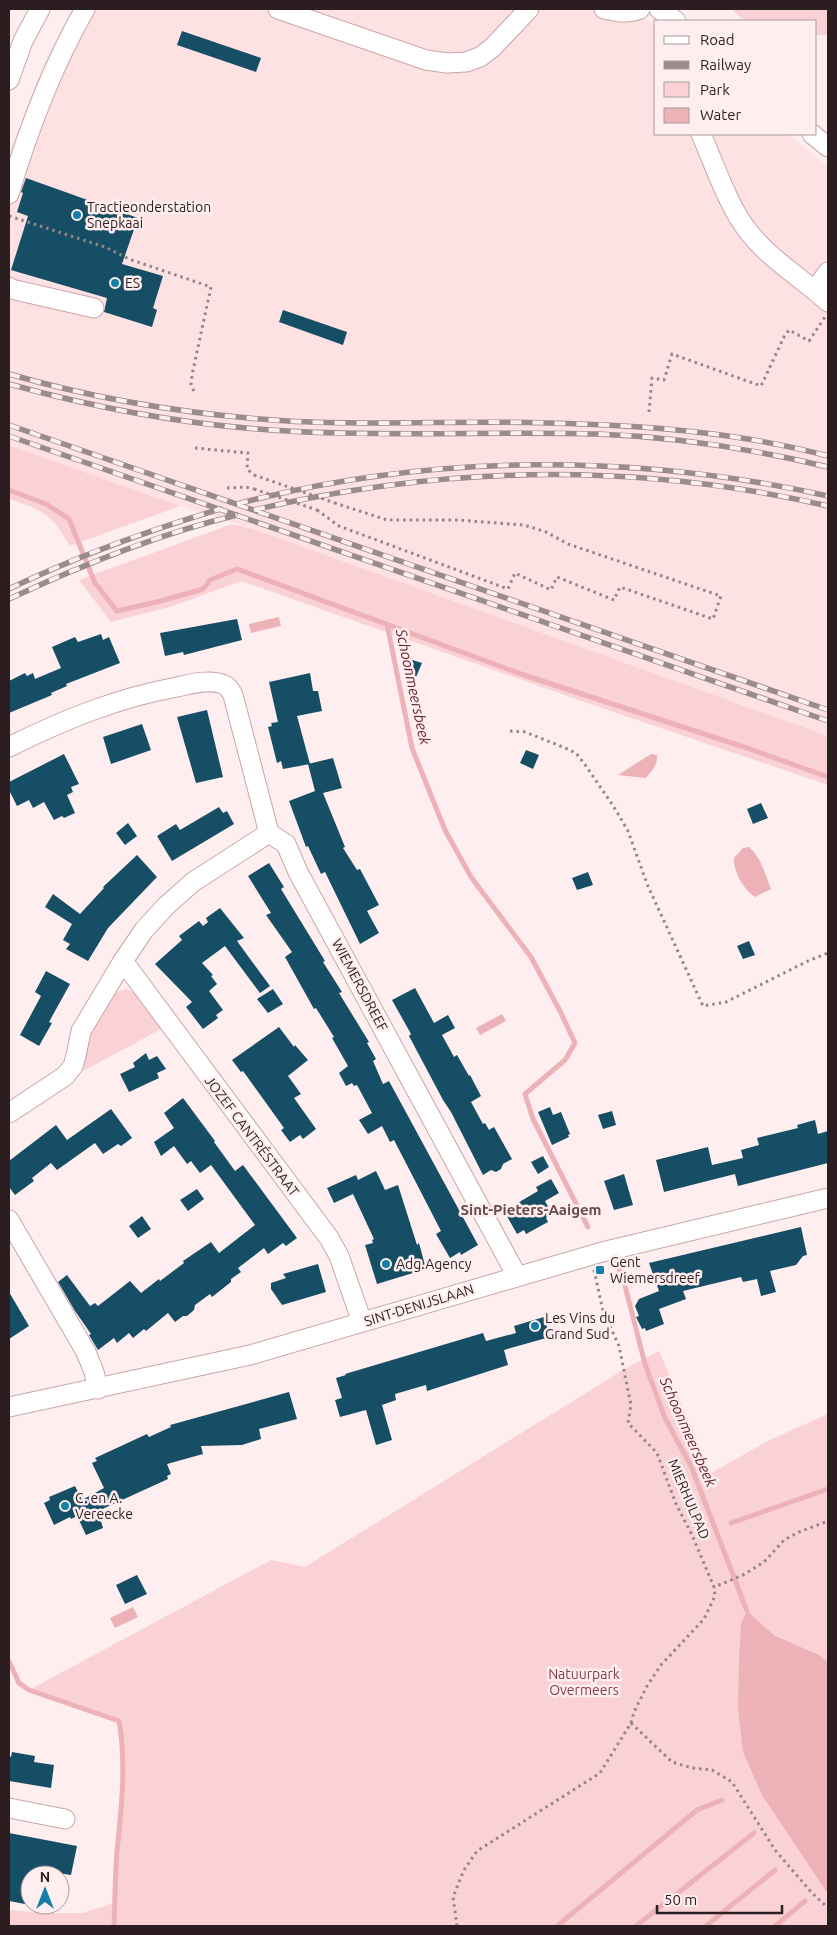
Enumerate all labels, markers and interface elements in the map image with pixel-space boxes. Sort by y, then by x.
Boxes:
legend [654,20,817,135]
text: Road [700,31,735,48]
text: Railway [700,56,751,73]
text: Park [700,81,730,98]
text: Water [700,106,741,123]
place label: Tractieonderstation Snepkaai [87,199,211,231]
marker: Tractieonderstation Snepkaai [71,209,83,221]
place label: ES [125,275,140,291]
marker: ES [109,277,121,289]
water label: Schoonmeersbeek [393,626,434,747]
street label: WIEMERSDREEF [329,936,391,1034]
street label: JOZEF CANTRÉSTRAAT [202,1072,303,1199]
district label: Sint-Pieters-Aaigem [460,1201,602,1218]
place label: Gent Wiemersdreef [610,1254,700,1286]
place label: Adg.Agency [396,1256,472,1272]
marker: Adg.Agency [380,1258,392,1270]
marker: Gent Wiemersdreef [594,1264,606,1276]
street label: SINT-DENIJSLAAN [362,1281,476,1329]
place label: Les Vins du Grand Sud [545,1310,615,1342]
marker: Les Vins du Grand Sud [529,1320,541,1332]
water label: Schoonmeersbeek [656,1373,720,1489]
street label: MIERHULPAD [665,1456,713,1542]
place label: C. en A. Vereecke [75,1490,133,1522]
marker: C. en A. Vereecke [59,1500,71,1512]
park label: Natuurpark Overmeers [548,1666,620,1698]
north arrow [20,1865,70,1915]
text: N [40,1869,50,1885]
scale bar [657,1882,782,1914]
text: 50 m [664,1891,697,1908]

